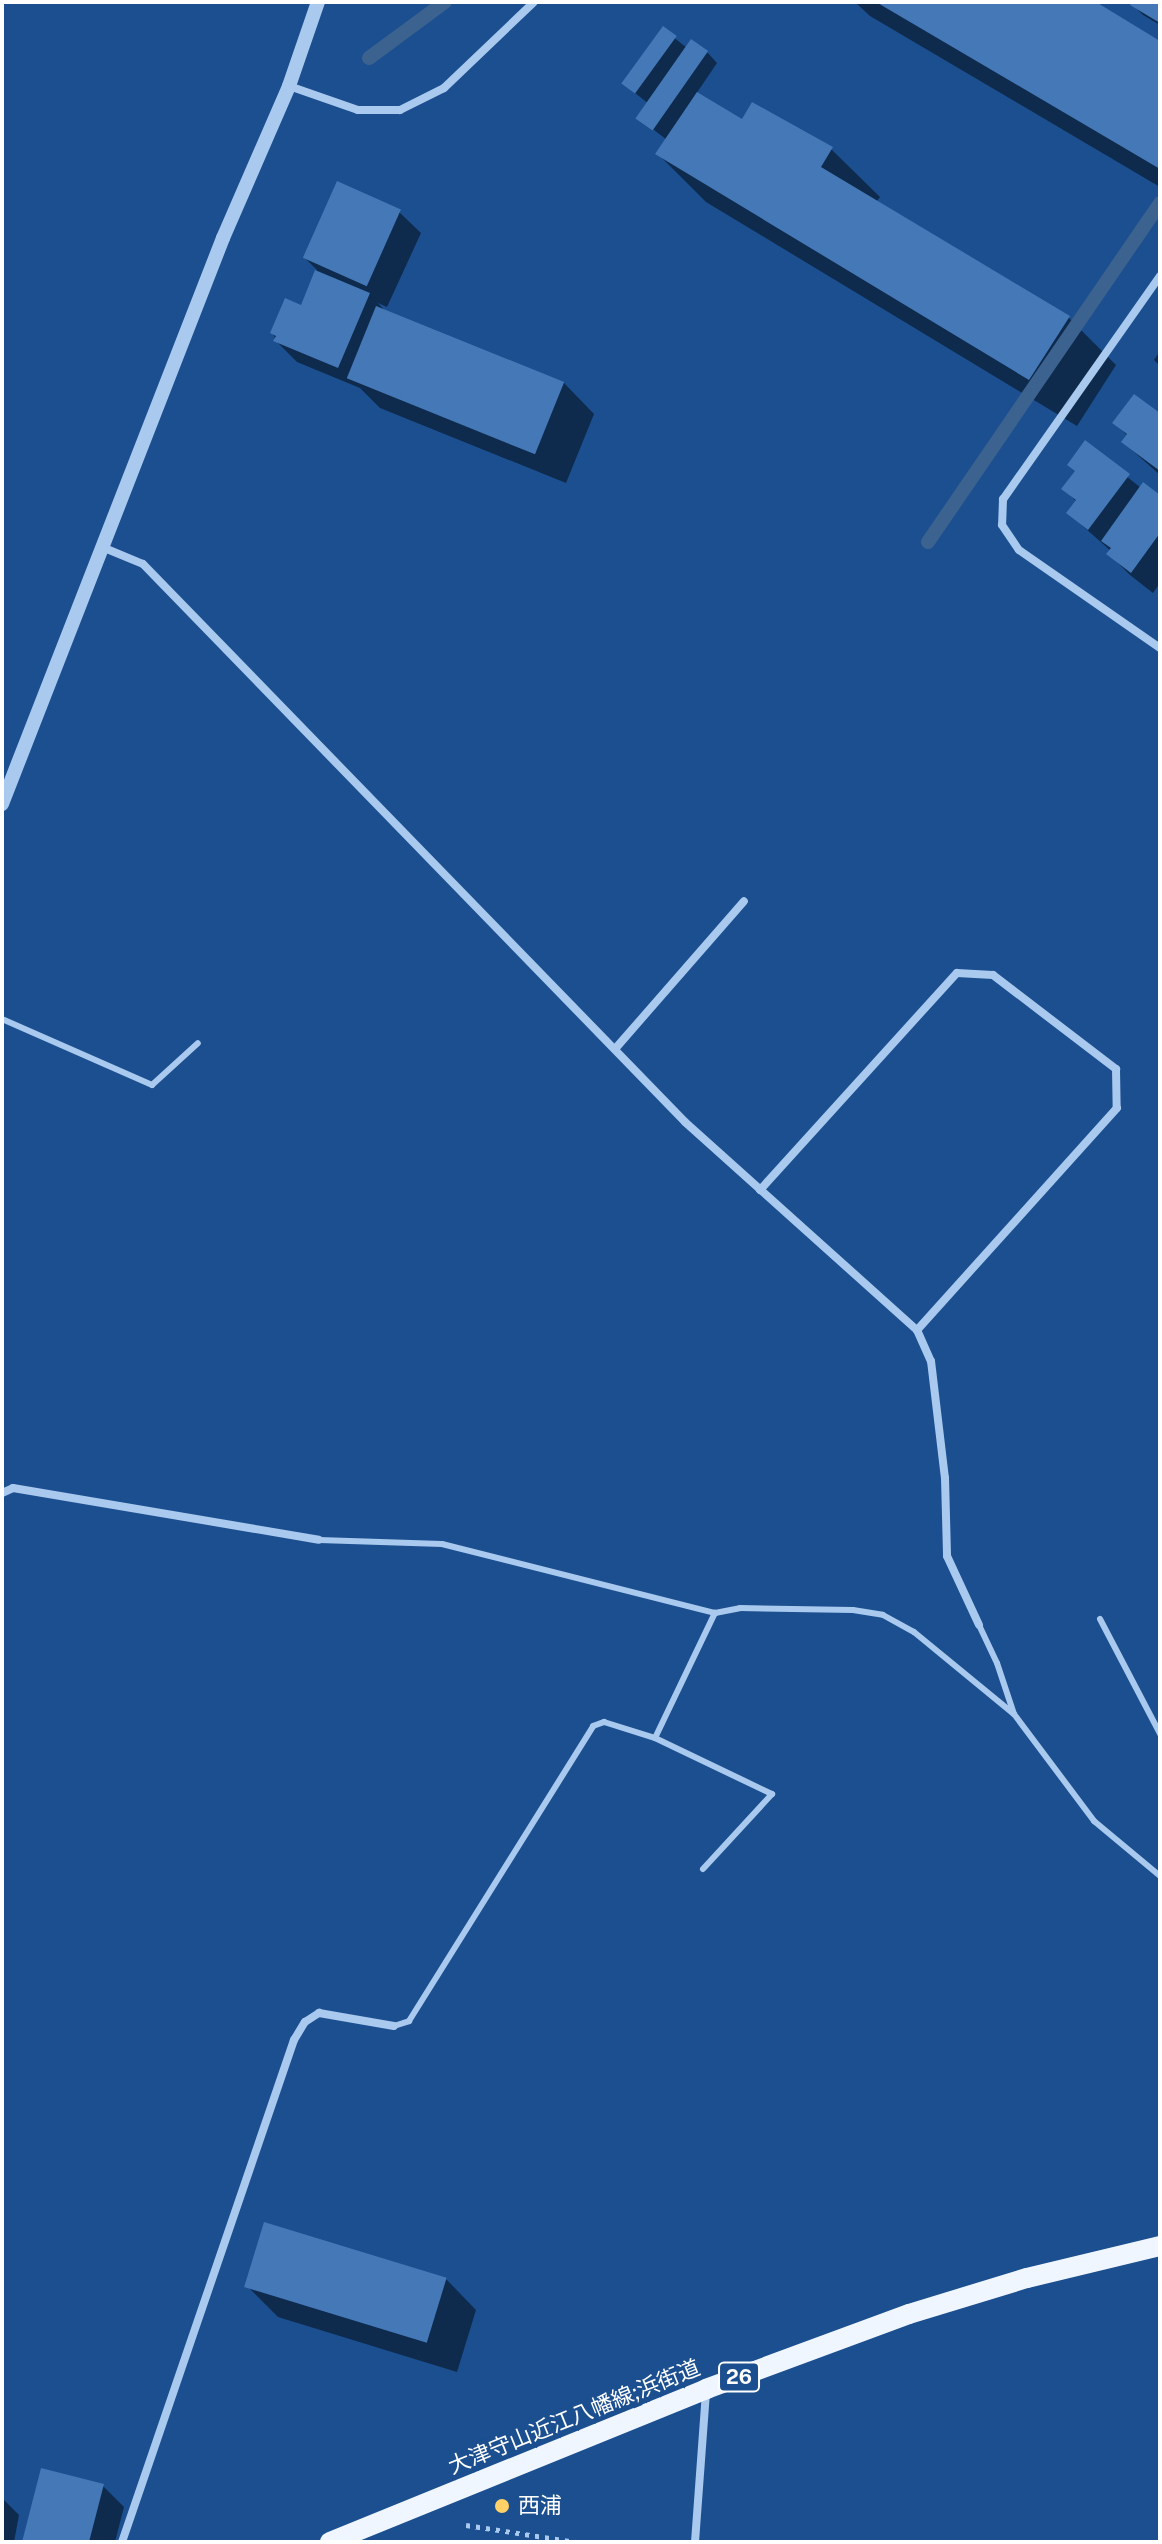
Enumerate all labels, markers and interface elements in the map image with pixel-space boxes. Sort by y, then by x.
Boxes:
street label: 大津守山近江八幡線;浜街道 [444,2354,704,2480]
road number: 26 [717,2361,761,2393]
place label: 西浦 [518,2493,562,2519]
marker: 西浦 [493,2497,511,2515]

